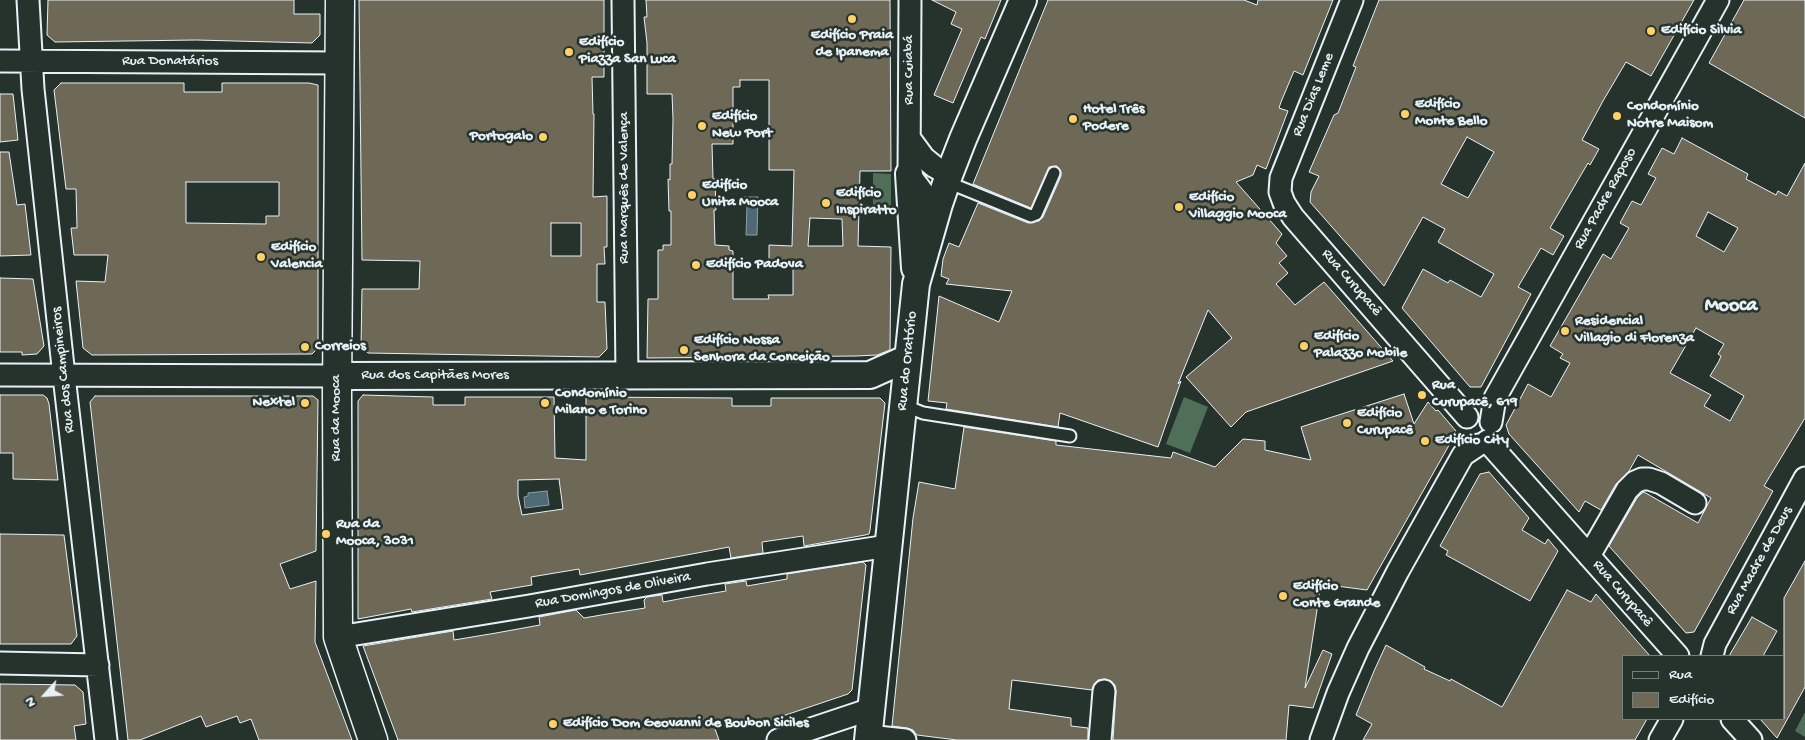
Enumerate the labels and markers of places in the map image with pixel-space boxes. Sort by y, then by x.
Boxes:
marker: Edifício Praia de Ipanema [846,13,858,25]
place label: Edifício Silvia [1661,22,1742,40]
marker: Edifício Silvia [1645,25,1657,37]
place label: Edifício Praia de Ipanema [811,27,893,62]
place label: Edifício Piazza San Luca [579,34,676,69]
marker: Edifício Piazza San Luca [563,46,575,58]
place label: Edifício Monte Bello [1415,96,1488,131]
place label: Condomínio Notre Maisom [1627,98,1713,133]
place label: Hotel Três Podere [1083,101,1144,136]
place label: Edifício New Port [712,108,772,143]
marker: Edifício Monte Bello [1399,108,1411,120]
marker: Condomínio Notre Maisom [1611,110,1623,122]
marker: Hotel Três Podere [1067,113,1079,125]
marker: Edifício New Port [696,120,708,132]
place label: Portogalo [470,128,533,146]
marker: Portogalo [537,131,549,143]
place label: Edifício Unita Mooca [702,177,778,212]
place label: Edifício Inspiratto [836,185,897,220]
marker: Edifício Unita Mooca [686,189,698,201]
place label: Edifício Villaggio Mooca [1189,189,1287,224]
marker: Edifício Inspiratto [820,197,832,209]
marker: Edifício Villaggio Mooca [1173,201,1185,213]
place label: Edifício Valencia [271,239,323,274]
marker: Edifício Valencia [255,251,267,263]
place label: Edifício Padova [706,256,803,274]
marker: Edifício Padova [690,259,702,271]
place label: Residencial Villagio di Florenza [1575,313,1694,348]
marker: Residencial Villagio di Florenza [1559,325,1571,337]
place label: Edifício Palazzo Mobile [1314,328,1407,363]
place label: Edifício Nossa Senhora da Conceição [694,332,830,367]
place label: Correios [315,338,366,356]
marker: Edifício Palazzo Mobile [1298,340,1310,352]
marker: Correios [299,341,311,353]
marker: Edifício Nossa Senhora da Conceição [678,344,690,356]
place label: Rua Curupacê, 619 [1432,377,1518,412]
place label: Condomínio Milano e Torino [555,385,647,420]
marker: Rua Curupacê, 619 [1416,389,1428,401]
place label: Nextel [252,394,295,412]
marker: Nextel [299,397,311,409]
marker: Condomínio Milano e Torino [539,397,551,409]
place label: Edifício Curupacê [1357,405,1413,440]
marker: Edifício Curupacê [1341,417,1353,429]
place label: Edifício City [1435,432,1509,450]
marker: Edifício City [1419,435,1431,447]
place label: Rua da Mooca, 3031 [336,516,414,551]
marker: Rua da Mooca, 3031 [320,528,332,540]
place label: Edifício Conte Grande [1293,578,1380,613]
marker: Edifício Conte Grande [1277,590,1289,602]
place label: Edifício Dom Geovanni de Boubon Siciles [563,715,809,733]
marker: Edifício Dom Geovanni de Boubon Siciles [547,718,559,730]

